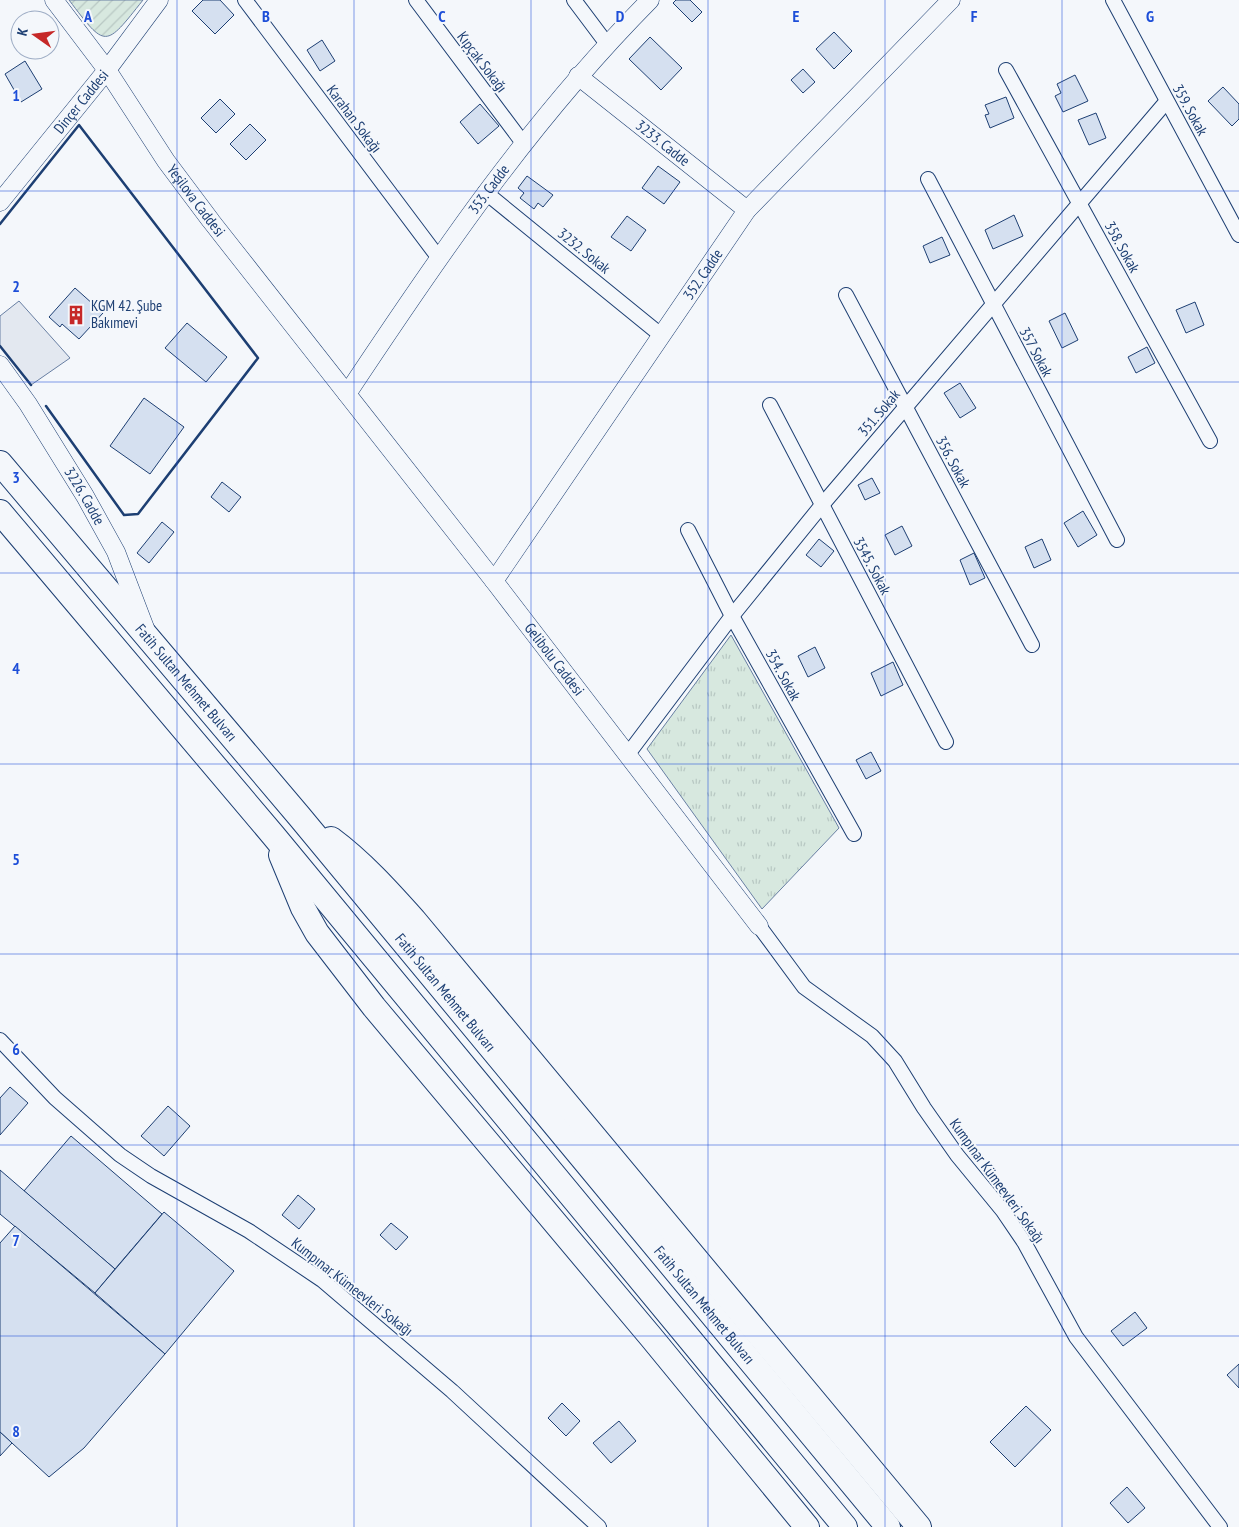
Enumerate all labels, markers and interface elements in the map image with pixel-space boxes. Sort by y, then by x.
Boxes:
text: A [83,6,93,26]
text: B [262,6,270,26]
text: C [438,6,446,26]
text: D [616,6,625,26]
text: E [793,6,800,26]
text: F [971,6,978,26]
text: G [1146,6,1154,26]
north arrow [10,10,60,60]
text: K [13,25,32,38]
street label: Kıpçak Sokağı [453,27,512,96]
street label: Dinçer Caddesi [49,66,112,137]
street label: Karahan Sokağı [323,81,386,156]
street label: 359. Sokak [1169,81,1212,139]
text: 1 [12,85,20,105]
street label: 3233. Cadde [632,115,694,170]
street label: Yeşilova Caddesi [163,161,230,240]
street label: 353. Cadde [464,161,513,218]
street label: 358. Sokak [1101,218,1144,276]
street label: 3232. Sokak [554,224,615,278]
street label: 352. Cadde [679,245,727,303]
text: 2 [12,276,20,296]
place label: KGM 42. Şube Bakımevi [91,296,162,332]
building icon: KGM 42. Şube Bakımevi [65,304,87,326]
street label: 357 Sokak [1016,324,1057,380]
street label: 351. Sokak [853,385,904,440]
street label: 356. Sokak [932,433,975,491]
street label: 3226. Cadde [60,463,109,528]
text: 3 [12,467,20,487]
street label: 3545. Sokak [849,534,896,598]
street label: Gelibolu Caddesi [521,619,589,699]
street label: Fatih Sultan Mehmet Bulvarı [132,620,242,745]
street label: 354. Sokak [762,646,805,704]
text: 4 [12,658,20,678]
text: 5 [12,849,20,869]
street label: Fatih Sultan Mehmet Bulvarı [391,929,500,1055]
text: 6 [12,1039,20,1059]
street label: Kumpınar Kümeevleri Sokağı [946,1115,1049,1247]
text: 7 [12,1230,20,1250]
street label: Kumpınar Kümeevleri Sokağı [288,1233,417,1340]
street label: Fatih Sultan Mehmet Bulvarı [650,1242,759,1368]
text: 8 [12,1421,20,1441]

